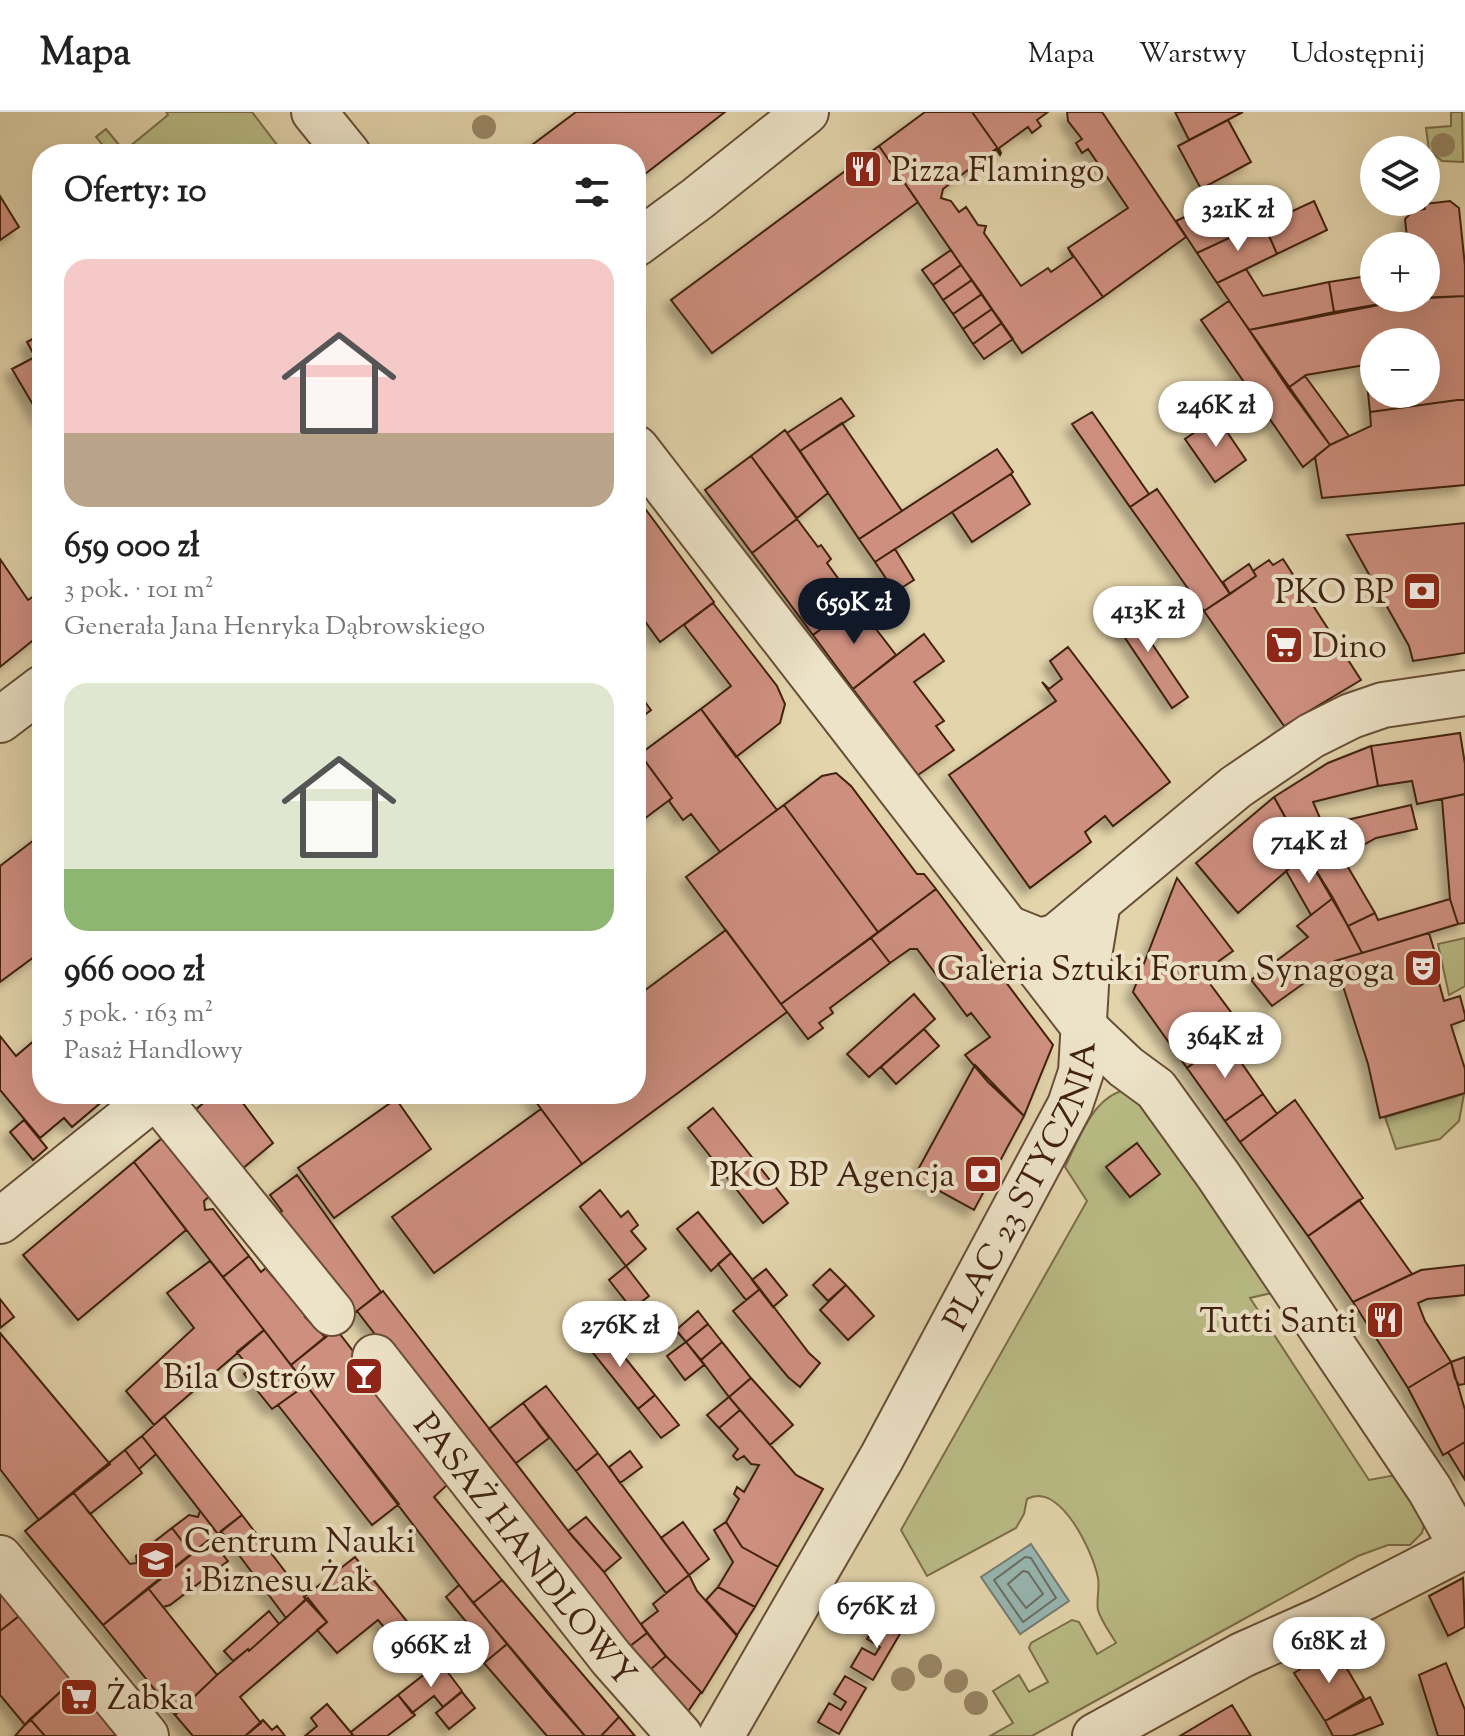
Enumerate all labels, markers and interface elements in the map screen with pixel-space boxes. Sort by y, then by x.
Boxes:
text: Mapa [40,28,131,82]
text: Mapa [1028,35,1095,75]
text: Warstwy [1139,35,1247,75]
text: Udostępnij [1291,35,1425,75]
map controls [1360,136,1440,408]
button: layers [1360,136,1440,216]
restaurant icon: Pizza Flamingo [842,148,884,190]
place label: Pizza Flamingo [891,148,1105,197]
text: Oferty: 10 [64,168,207,217]
icon: filters [570,170,614,214]
pin: 321K zł [1164,185,1312,253]
text: 321K zł [1202,192,1274,229]
button: + [1360,232,1440,312]
icon: home [267,311,411,455]
button: − [1360,328,1440,408]
pin: 246K zł [1142,381,1290,449]
text: 246K zł [1176,388,1256,425]
text: 659 000 zł [64,523,200,572]
place label: PKO BP [1275,570,1394,619]
bank icon: PKO BP [1401,570,1443,612]
text: 3 pok. · 101 m² [64,572,214,609]
pin: 659K zł [780,578,928,646]
text: 659K zł [816,585,892,622]
pin: 413K zł [1074,586,1222,654]
text: 413K zł [1111,593,1185,630]
text: Generała Jana Henryka Dąbrowskiego [64,609,485,646]
supermarket icon: Dino [1263,624,1305,666]
place label: Dino [1312,624,1387,673]
icon: home [267,735,411,879]
pin: 714K zł [1235,817,1383,885]
text: 714K zł [1271,824,1347,861]
text: 966 000 zł [64,947,205,996]
place label: Galeria Sztuki Forum Synagoga [937,947,1395,996]
theatre icon: Galeria Sztuki Forum Synagoga [1402,947,1444,989]
text: 5 pok. · 163 m² [64,996,213,1033]
pin: 364K zł [1151,1012,1299,1080]
text: 364K zł [1186,1019,1264,1056]
text: Pasaż Handlowy [64,1033,243,1070]
street label: PLAC 23 STYCZNIA [933,1040,1111,1340]
place label: PKO BP Agencja [709,1153,955,1202]
bank icon: PKO BP Agencja [962,1153,1004,1195]
place label: Tutti Santi [1199,1299,1357,1348]
restaurant icon: Tutti Santi [1364,1299,1406,1341]
pin: 276K zł [546,1301,694,1369]
text: 276K zł [580,1308,660,1345]
place label: Bila Ostrów [163,1355,336,1404]
bar icon: Bila Ostrów [343,1355,385,1397]
street label: PASAŻ HANDLOWY [400,1404,646,1699]
place label: Centrum Nauki i Biznesu Żak [184,1519,415,1607]
school or university icon: Centrum Nauki i Biznesu Żak [135,1539,177,1581]
pin: 676K zł [803,1582,951,1650]
text: 676K zł [837,1589,917,1626]
pin: 618K zł [1255,1617,1403,1685]
pin: 966K zł [357,1621,505,1689]
text: 618K zł [1291,1624,1367,1661]
text: 966K zł [391,1628,471,1665]
supermarket icon: Żabka [58,1676,100,1718]
place label: Żabka [107,1676,194,1725]

